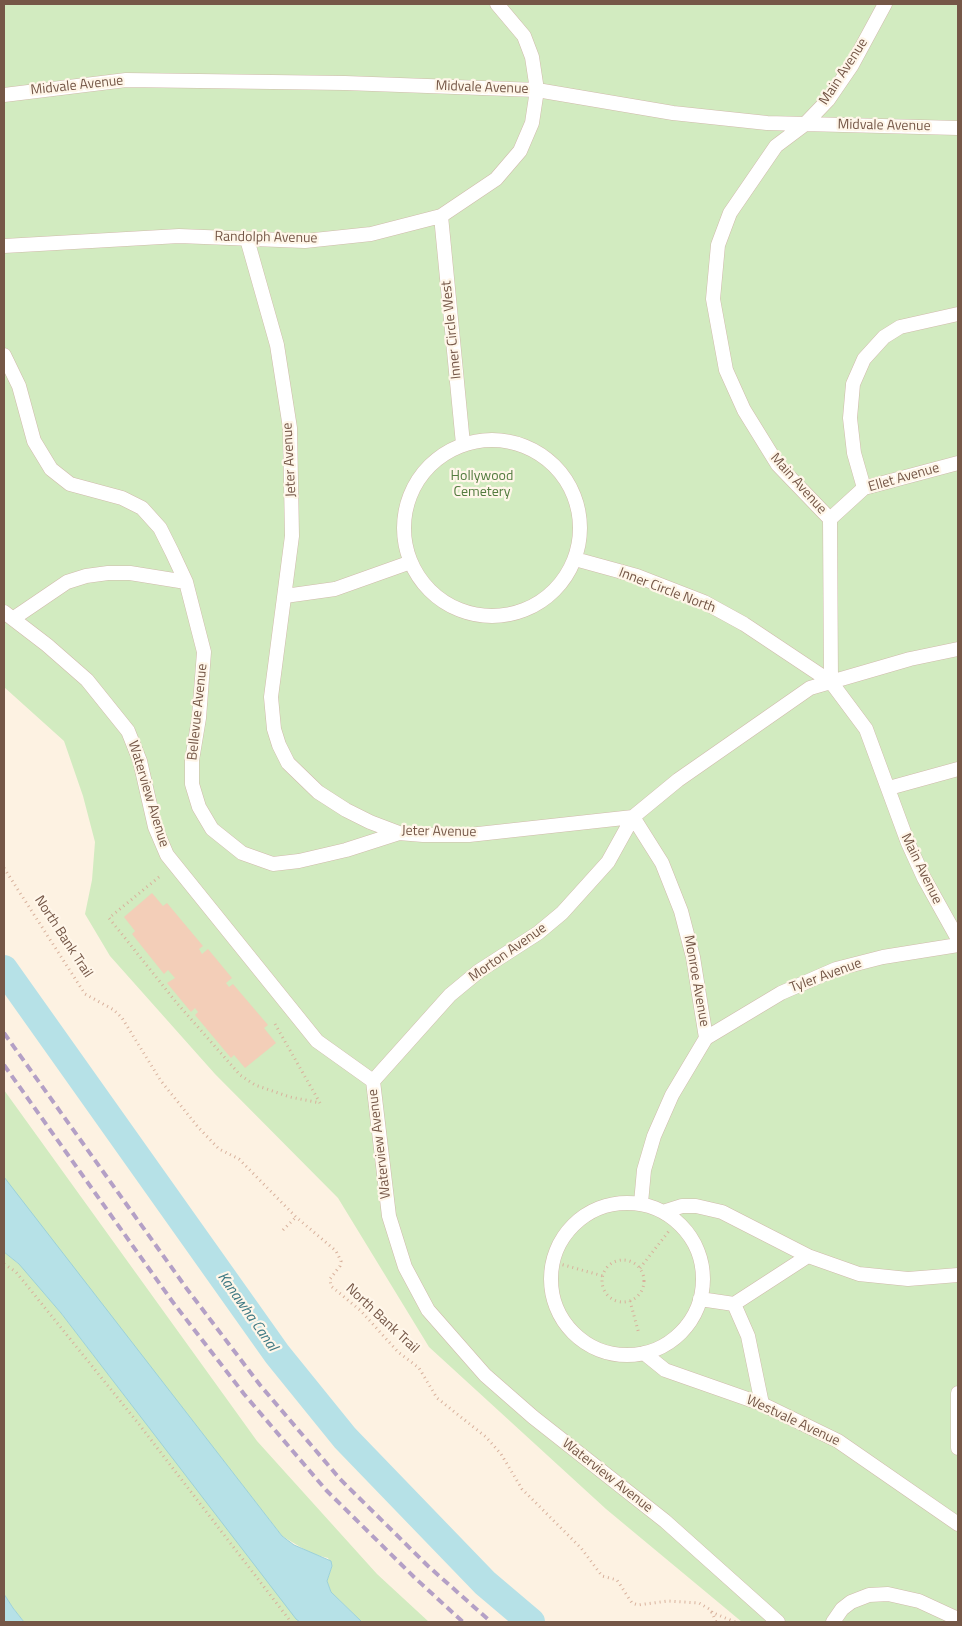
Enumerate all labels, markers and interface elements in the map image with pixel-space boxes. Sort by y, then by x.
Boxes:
street label: Main Avenue [816,35,872,109]
street label: Midvale Avenue [30,73,124,99]
street label: Midvale Avenue [435,78,529,98]
street label: Midvale Avenue [837,117,931,135]
street label: Randolph Avenue [214,229,318,247]
street label: Inner Circle West [438,280,466,380]
street label: Jeter Avenue [280,422,300,498]
street label: Main Avenue [766,450,830,518]
street label: Ellet Avenue [867,460,941,496]
park label: Hollywood Cemetery [451,469,513,502]
street label: Inner Circle North [616,565,718,617]
street label: Bellevue Avenue [185,663,211,761]
street label: Waterview Avenue [124,739,172,849]
street label: Jeter Avenue [402,823,476,841]
street label: Main Avenue [897,831,945,907]
street label: North Bank Trail [30,893,96,981]
street label: Morton Avenue [466,920,550,986]
street label: Monroe Avenue [680,934,712,1028]
street label: Tyler Avenue [788,955,864,997]
street label: Waterview Avenue [365,1088,395,1200]
water label: Kanawha Canal [213,1269,281,1355]
street label: North Bank Trail [342,1281,422,1357]
street label: Westvale Avenue [743,1392,843,1450]
street label: Waterview Avenue [558,1435,656,1517]

